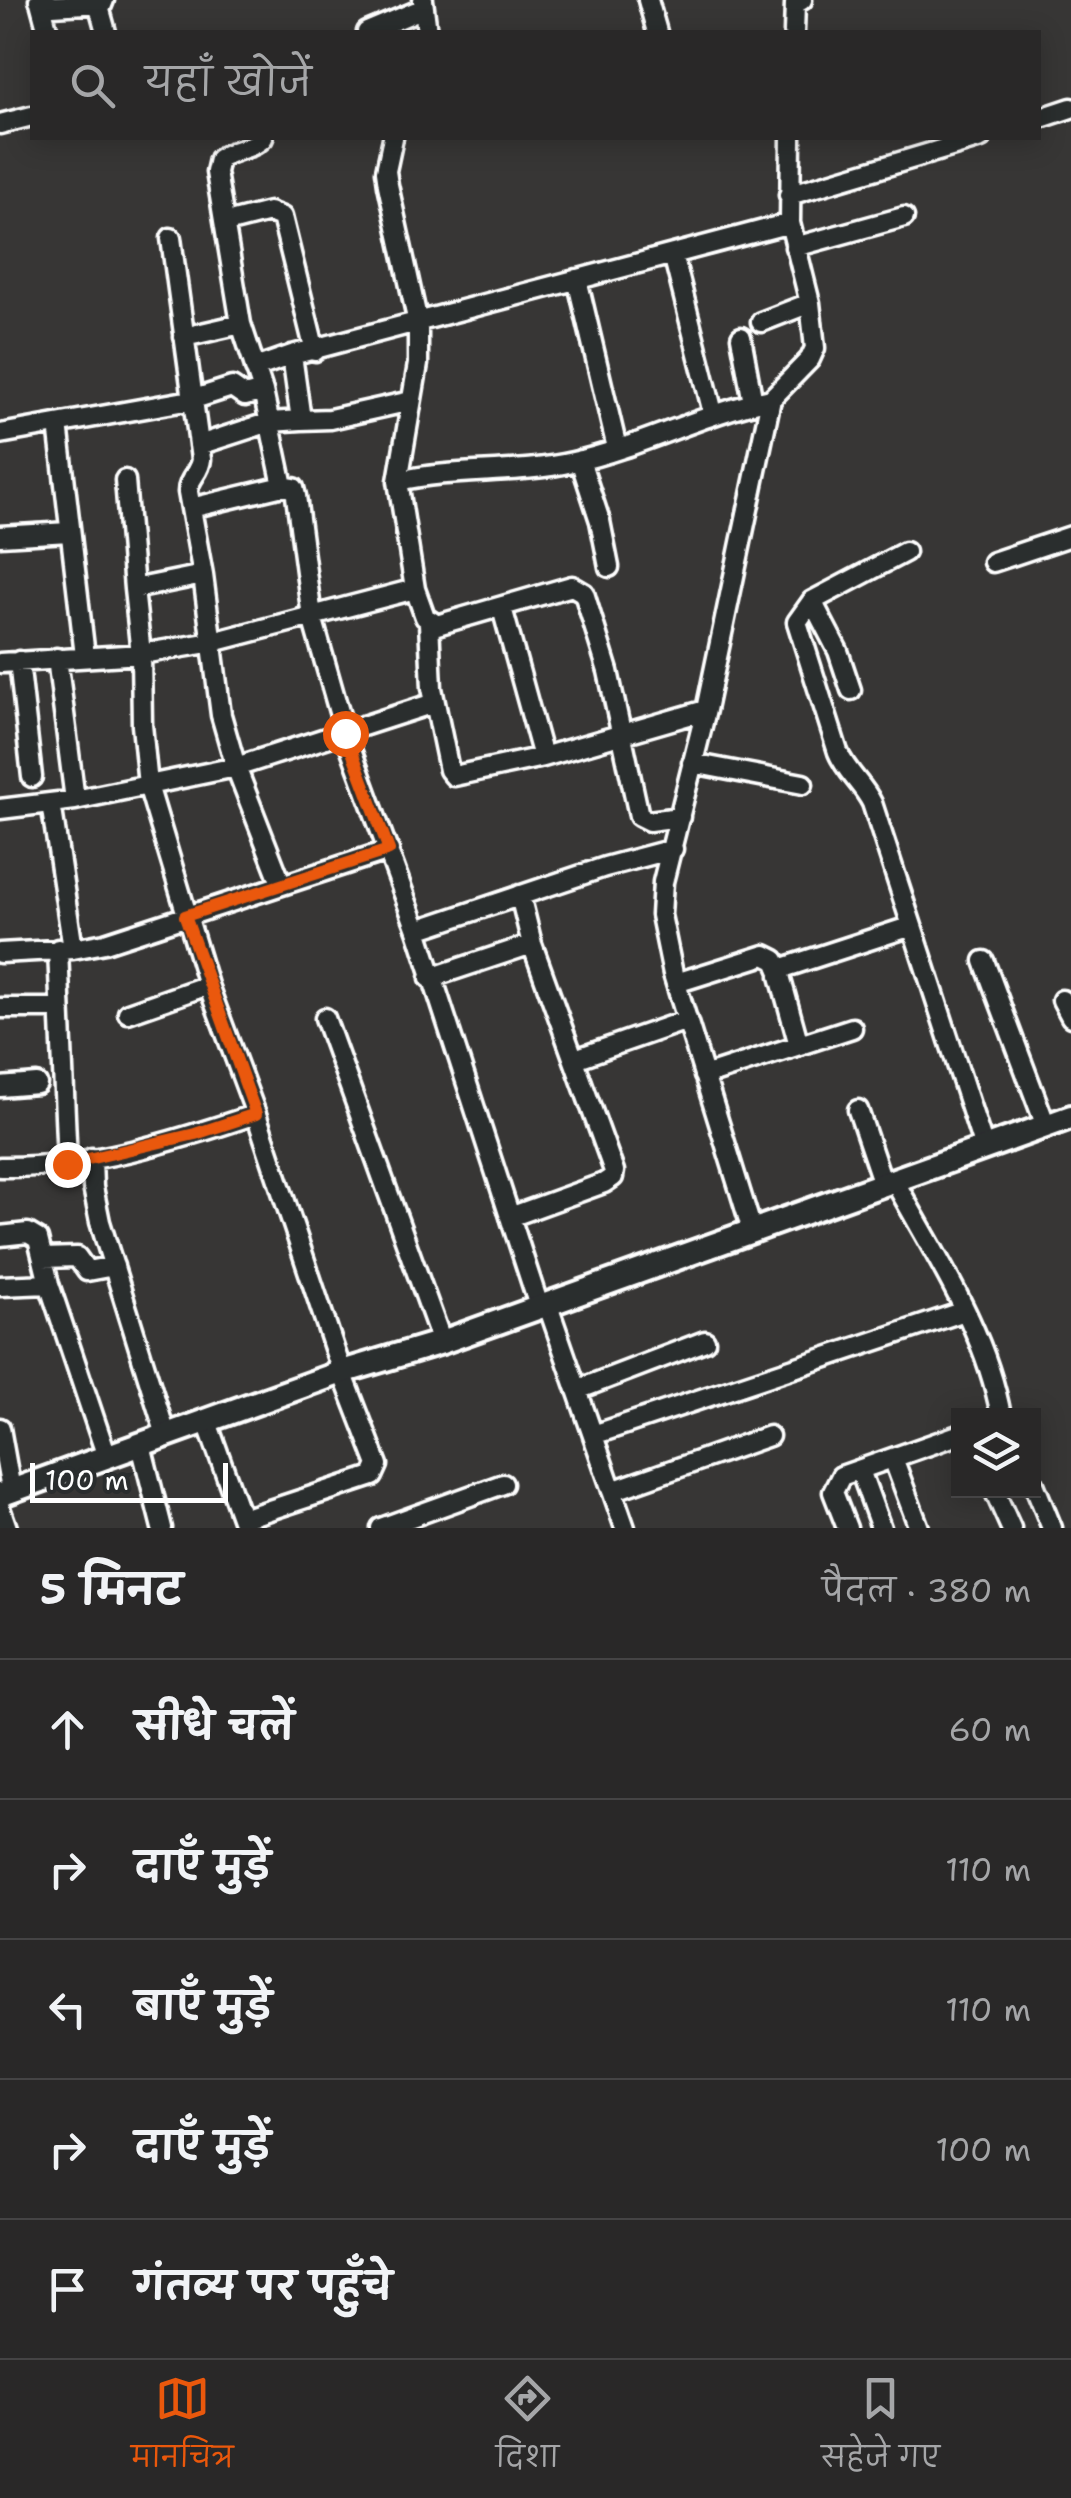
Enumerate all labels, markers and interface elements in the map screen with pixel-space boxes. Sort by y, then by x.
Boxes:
search box [30,30,1041,140]
text: यहाँ खोजें [145,56,312,107]
icon: search [65,58,120,113]
route start [323,711,369,757]
route end [45,1142,91,1188]
map controls [951,1408,1041,1498]
button: layers [951,1408,1041,1498]
scale bar [30,1458,228,1502]
text: 100 m [45,1461,129,1499]
text: 5 मिनट [40,1561,183,1617]
text: पैदल · 380 m [822,1569,1031,1612]
text: सीधे चलें [135,1700,294,1751]
icon: ahead [40,1702,95,1757]
text: 60 m [949,1708,1031,1751]
text: दाएँ मुड़ें [135,1840,271,1891]
icon: right [40,1842,95,1897]
text: 110 m [945,1848,1031,1891]
text: बाएँ मुड़ें [135,1980,272,2031]
icon: left [40,1982,95,2037]
text: 110 m [945,1988,1031,2031]
text: दाएँ मुड़ें [135,2120,271,2171]
icon: right [40,2122,95,2177]
text: 100 m [935,2128,1031,2171]
text: गंतव्य पर पहुँचे [135,2260,392,2311]
icon: arrive [40,2262,95,2317]
tab: मानचित्र [131,2371,234,2488]
tab: दिशा [496,2371,559,2488]
tab: सहेजे गए [821,2371,940,2488]

